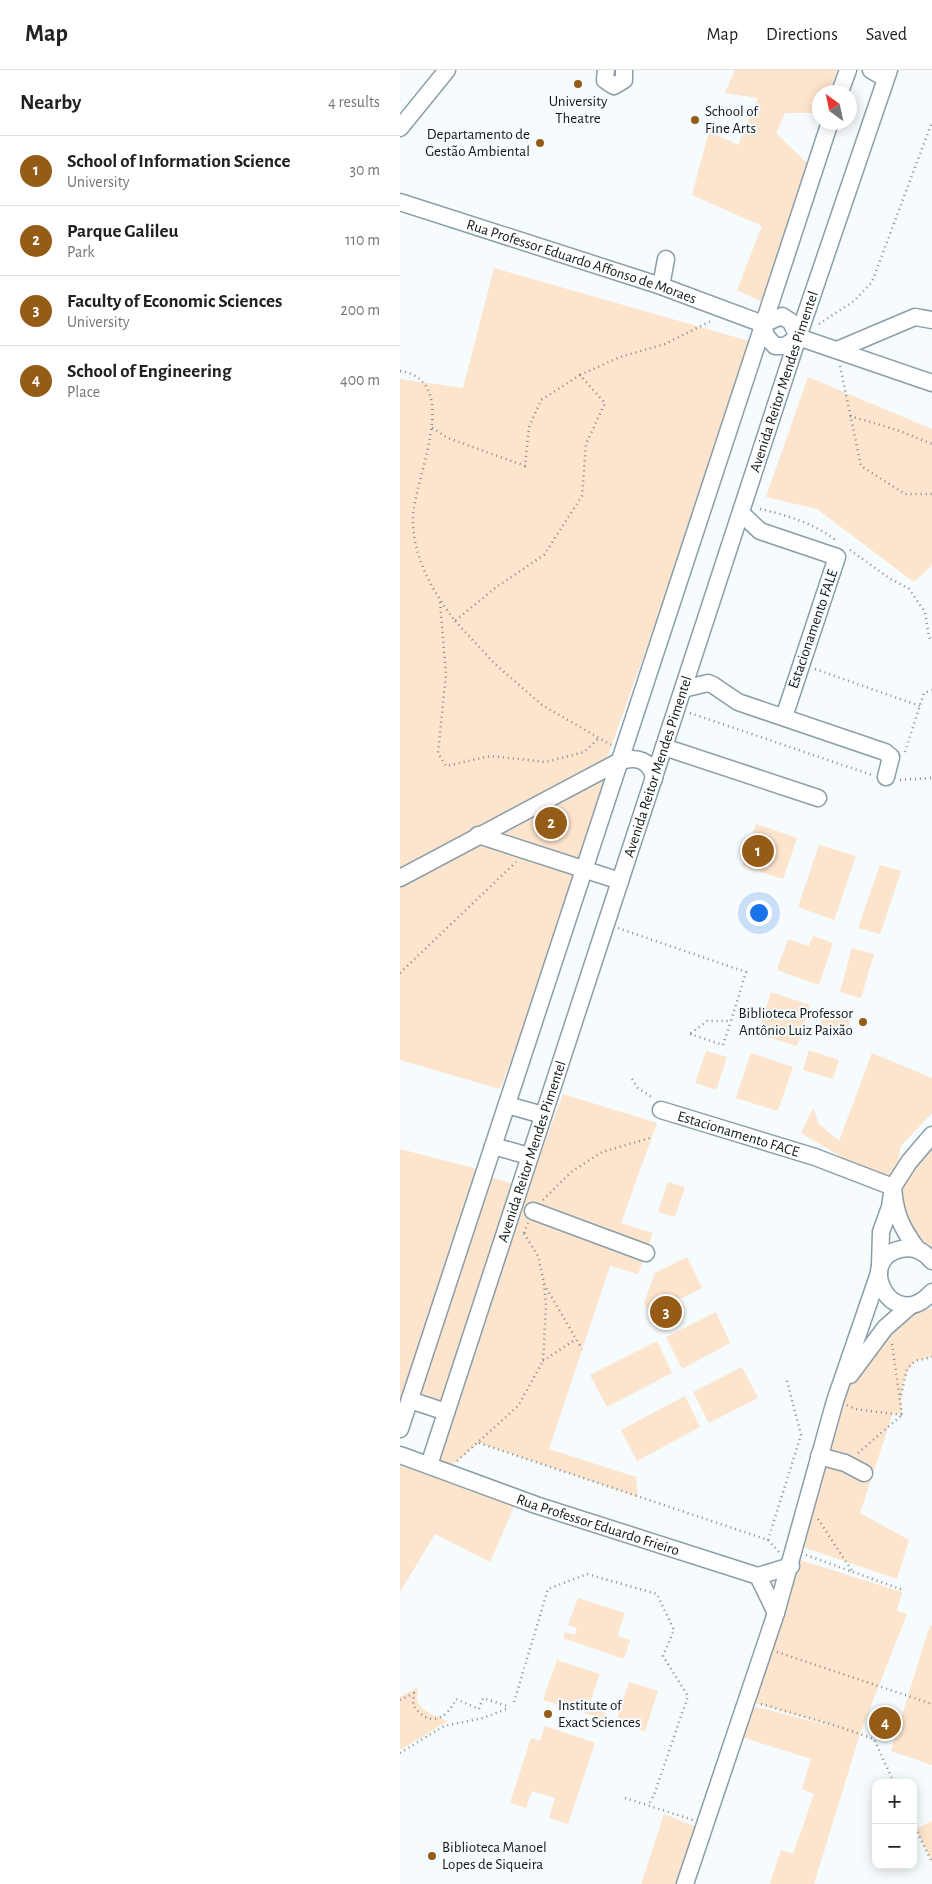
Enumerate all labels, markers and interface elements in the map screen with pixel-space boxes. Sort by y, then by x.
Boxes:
text: Map [25,22,68,46]
text: Map [707,26,738,44]
text: Directions [766,26,838,44]
text: Saved [866,26,907,44]
marker: University Theatre [572,78,584,90]
north arrow [812,85,857,130]
text: Nearby [20,92,81,113]
text: 4 results [328,94,380,110]
place label: University Theatre [549,94,608,126]
place label: School of Fine Arts [705,104,759,136]
marker: School of Fine Arts [689,114,701,126]
place label: Departamento de Gestão Ambiental [425,127,530,159]
marker: Departamento de Gestão Ambiental [534,137,546,149]
text: School of Information Science [67,152,290,171]
text: 1 [33,162,39,178]
text: 30 m [350,162,380,178]
text: University [67,174,130,190]
street label: Rua Professor Eduardo Affonso de Moraes [465,216,699,306]
text: Parque Galileu [67,222,178,241]
text: 2 [32,232,40,248]
text: 110 m [345,232,380,248]
text: Park [67,244,95,260]
street label: Avenida Reitor Mendes Pimentel [747,289,821,474]
text: Faculty of Economic Sciences [67,292,282,311]
text: 3 [33,302,39,318]
text: 200 m [340,302,380,318]
text: University [67,314,130,330]
text: School of Engineering [67,362,231,381]
text: 4 [32,372,40,388]
text: 400 m [340,372,380,388]
text: Place [67,384,100,400]
street label: Estacionamento FALE [786,567,840,691]
street label: Avenida Reitor Mendes Pimentel [621,674,694,859]
pin: 2 [535,804,567,842]
pin: 1 [742,832,774,870]
your location [746,900,772,926]
place label: Biblioteca Professor Antônio Luiz Paixão [739,1006,853,1038]
marker: Biblioteca Professor Antônio Luiz Paixão [857,1016,869,1028]
street label: Avenida Reitor Mendes Pimentel [495,1059,568,1244]
street label: Estacionamento FACE [676,1108,801,1159]
pin: 3 [650,1293,682,1331]
street label: Rua Professor Eduardo Frieiro [515,1491,681,1558]
place label: Institute of Exact Sciences [558,1698,641,1730]
pin: 4 [869,1704,901,1742]
marker: Institute of Exact Sciences [542,1708,554,1720]
map controls [872,1779,917,1869]
button: + [872,1779,917,1824]
button: − [872,1824,917,1869]
place label: Biblioteca Manoel Lopes de Siqueira [442,1840,547,1872]
marker: Biblioteca Manoel Lopes de Siqueira [426,1850,438,1862]

